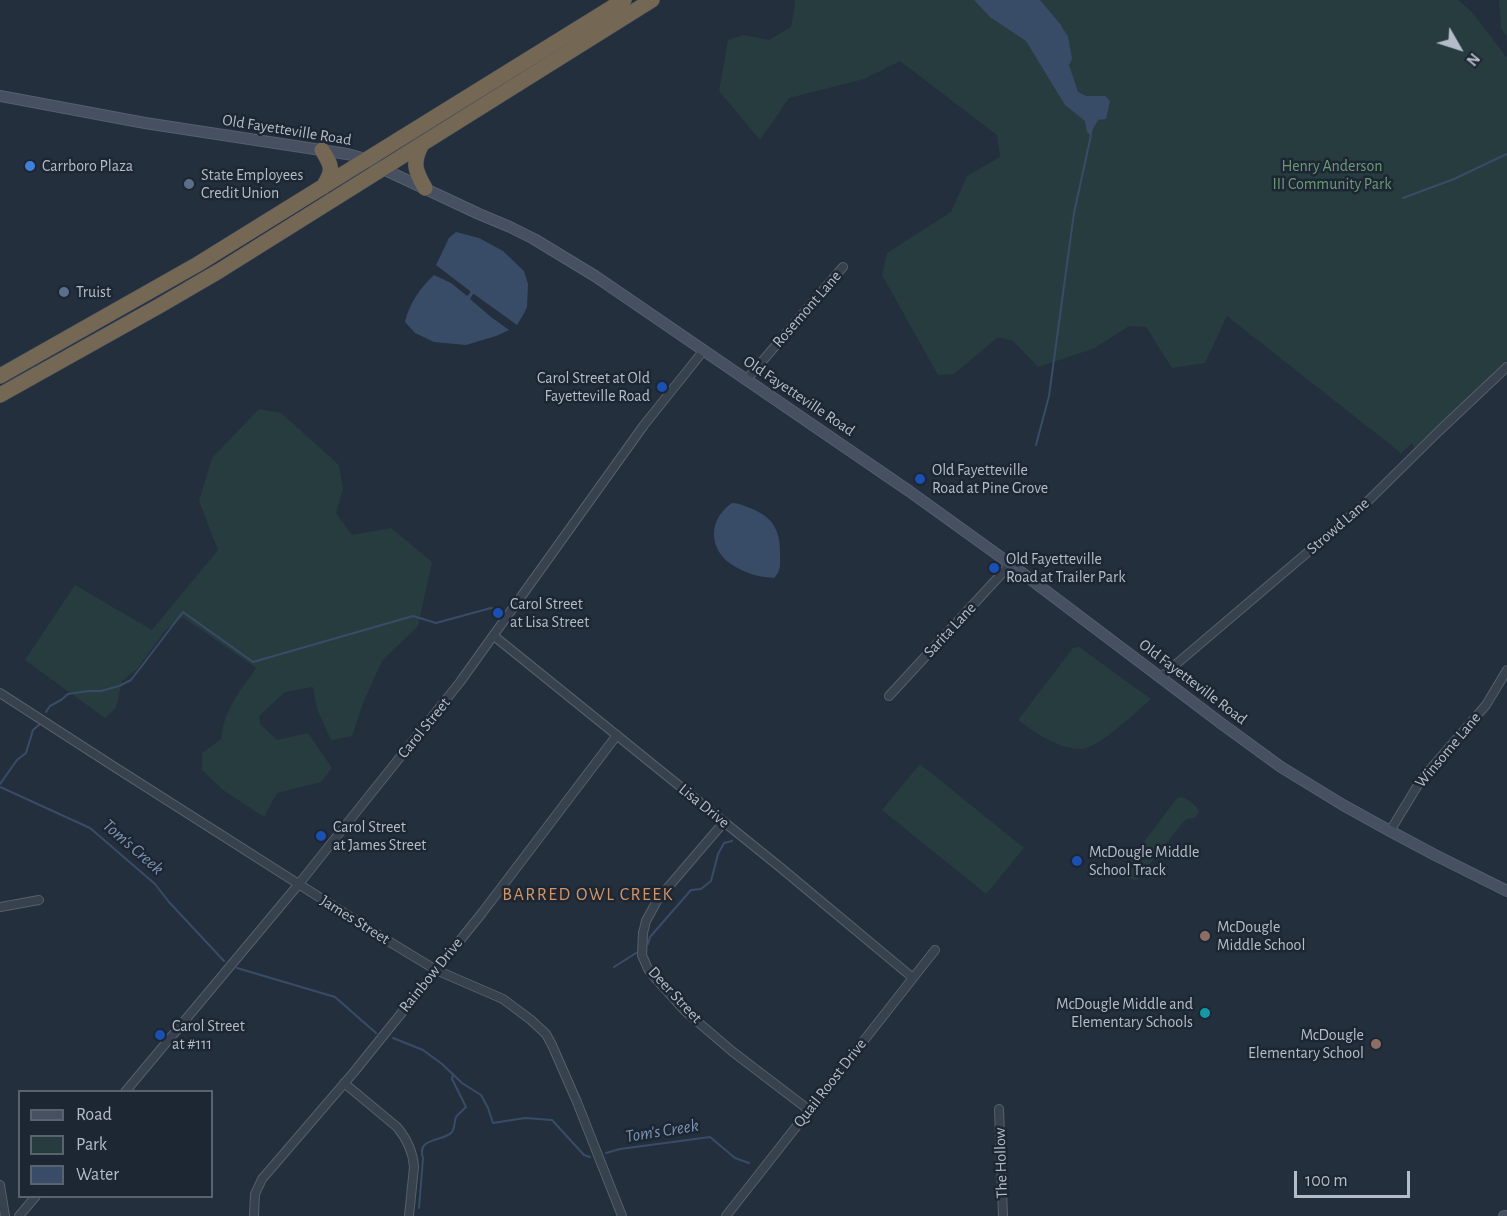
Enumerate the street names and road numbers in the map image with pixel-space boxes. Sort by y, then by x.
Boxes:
street label: Old Fayetteville Road [221,110,353,150]
street label: Rosemont Lane [768,267,846,351]
street label: Old Fayetteville Road [740,352,858,440]
street label: Strowd Lane [1303,494,1373,558]
street label: Sarita Lane [920,599,980,661]
street label: Old Fayetteville Road [1135,635,1251,729]
street label: Carol Street [394,694,454,762]
street label: Winsome Lane [1411,708,1485,792]
street label: Lisa Drive [675,780,733,832]
street label: James Street [317,891,393,949]
street label: Rainbow Drive [395,934,467,1016]
street label: Deer Street [644,963,706,1027]
street label: Quail Roost Drive [789,1035,871,1131]
street label: The Hollow [990,1127,1012,1199]

